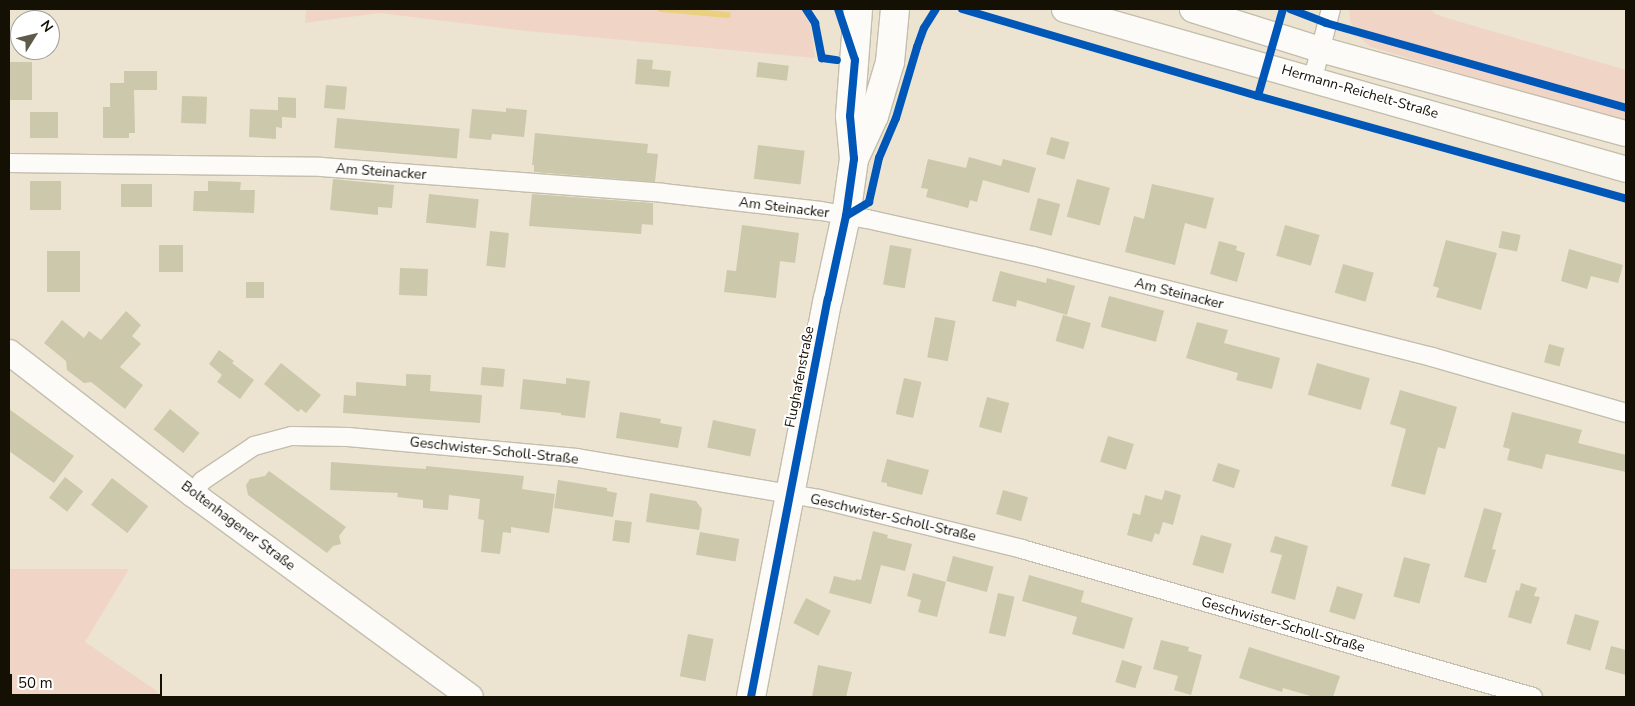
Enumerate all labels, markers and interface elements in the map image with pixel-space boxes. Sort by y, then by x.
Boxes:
north arrow [10,10,60,60]
text: N [36,17,57,36]
street label: Hermann-Reichelt-Straße [1280,62,1440,122]
street label: Am Steinacker [335,160,427,184]
street label: Am Steinacker [738,194,830,222]
street label: Am Steinacker [1133,275,1225,313]
street label: Flughafenstraße [782,325,818,429]
street label: Geschwister-Scholl-Straße [409,434,579,468]
street label: Boltenhagener Straße [178,478,298,574]
street label: Geschwister-Scholl-Straße [808,491,978,545]
street label: Geschwister-Scholl-Straße [1199,594,1367,656]
scale bar [12,664,165,696]
text: 50 m [18,673,53,693]

